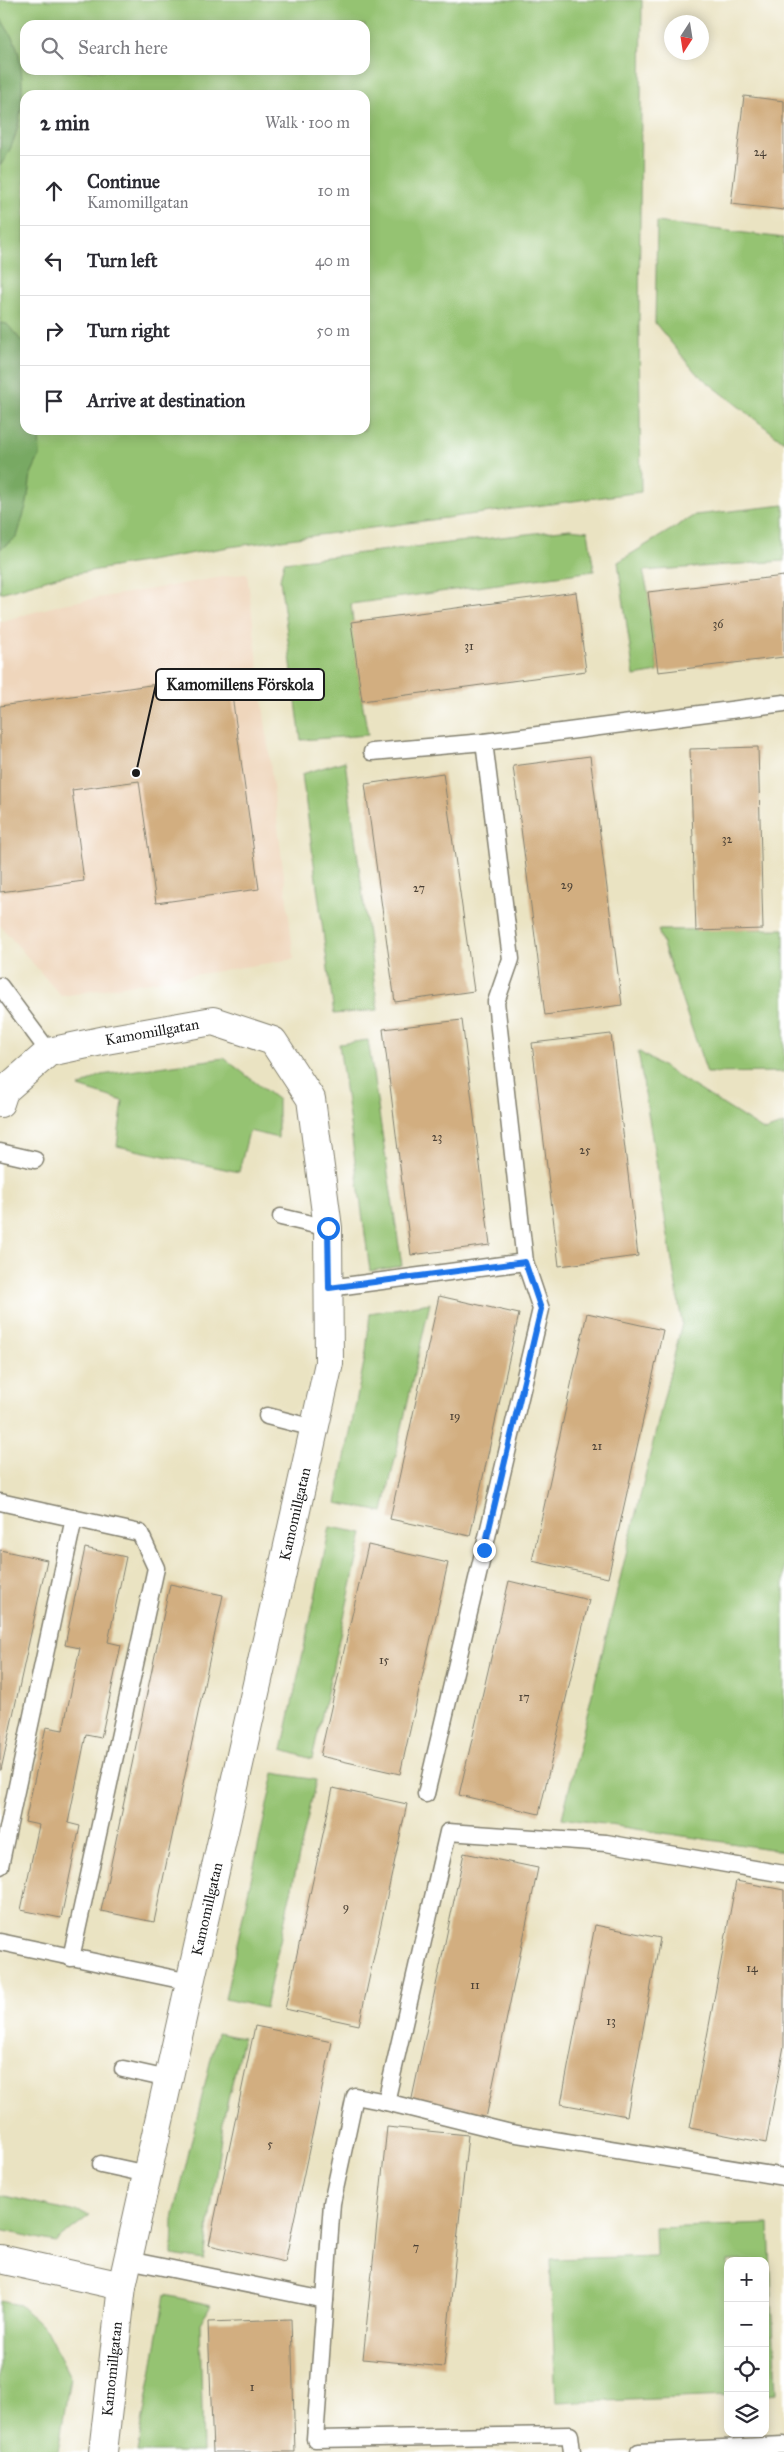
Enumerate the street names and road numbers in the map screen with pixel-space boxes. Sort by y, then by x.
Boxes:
street label: Kamomillgatan [104,1015,200,1049]
street label: Kamomillgatan [276,1466,314,1562]
street label: Kamomillgatan [188,1861,226,1957]
street label: Kamomillgatan [98,2321,126,2417]

